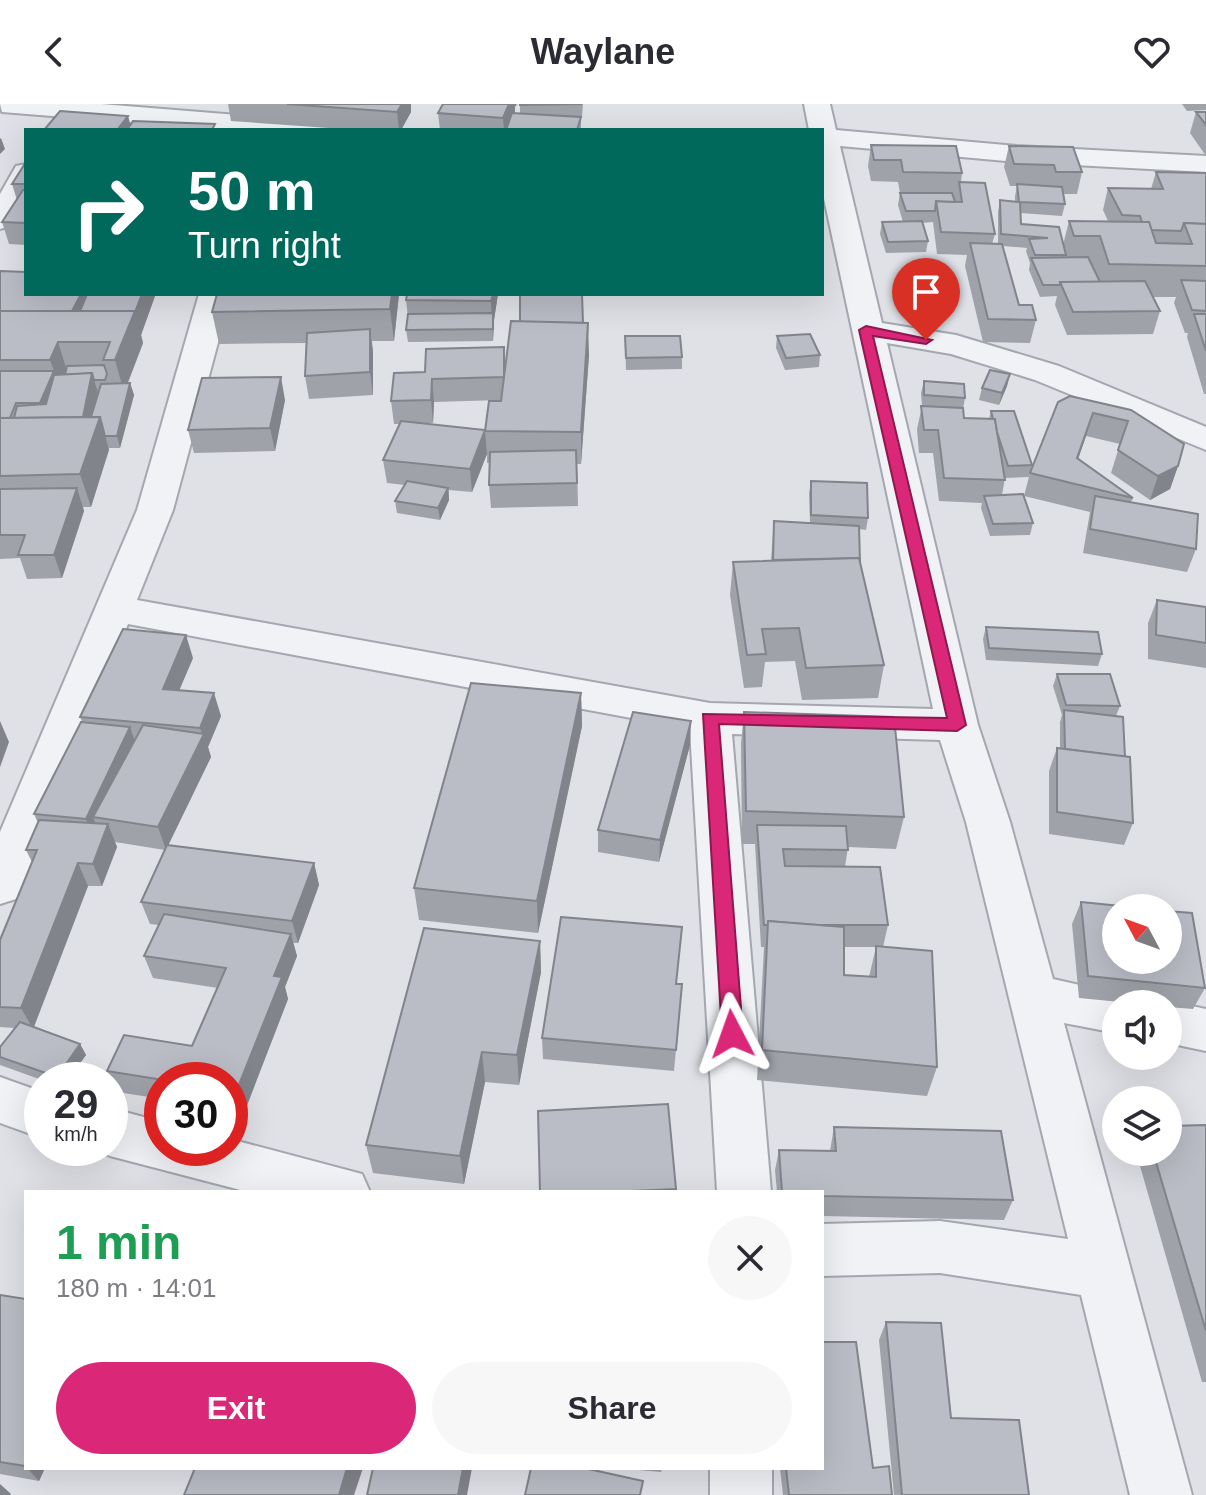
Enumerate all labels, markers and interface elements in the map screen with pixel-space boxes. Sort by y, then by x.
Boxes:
icon: back [32,30,76,74]
icon: heart [1130,30,1174,74]
text: Waylane [531,31,675,72]
text: 50 m [188,159,316,222]
icon: right [56,160,160,264]
text: Turn right [188,225,341,266]
pin [892,258,960,340]
icon: arrive [904,270,948,314]
north arrow [1102,894,1182,974]
map controls [1102,894,1182,1166]
button: sound [1102,990,1182,1070]
position arrow [690,992,774,1076]
speed limit sign: 30 [144,1062,248,1166]
text: 29 [54,1082,98,1126]
button: layers [1102,1086,1182,1166]
text: km/h [54,1123,98,1145]
text: 1 min [56,1216,181,1269]
button: close [708,1216,792,1300]
text: 180 m · 14:01 [56,1273,216,1303]
button: Exit [56,1362,416,1454]
button: Share [432,1362,792,1454]

